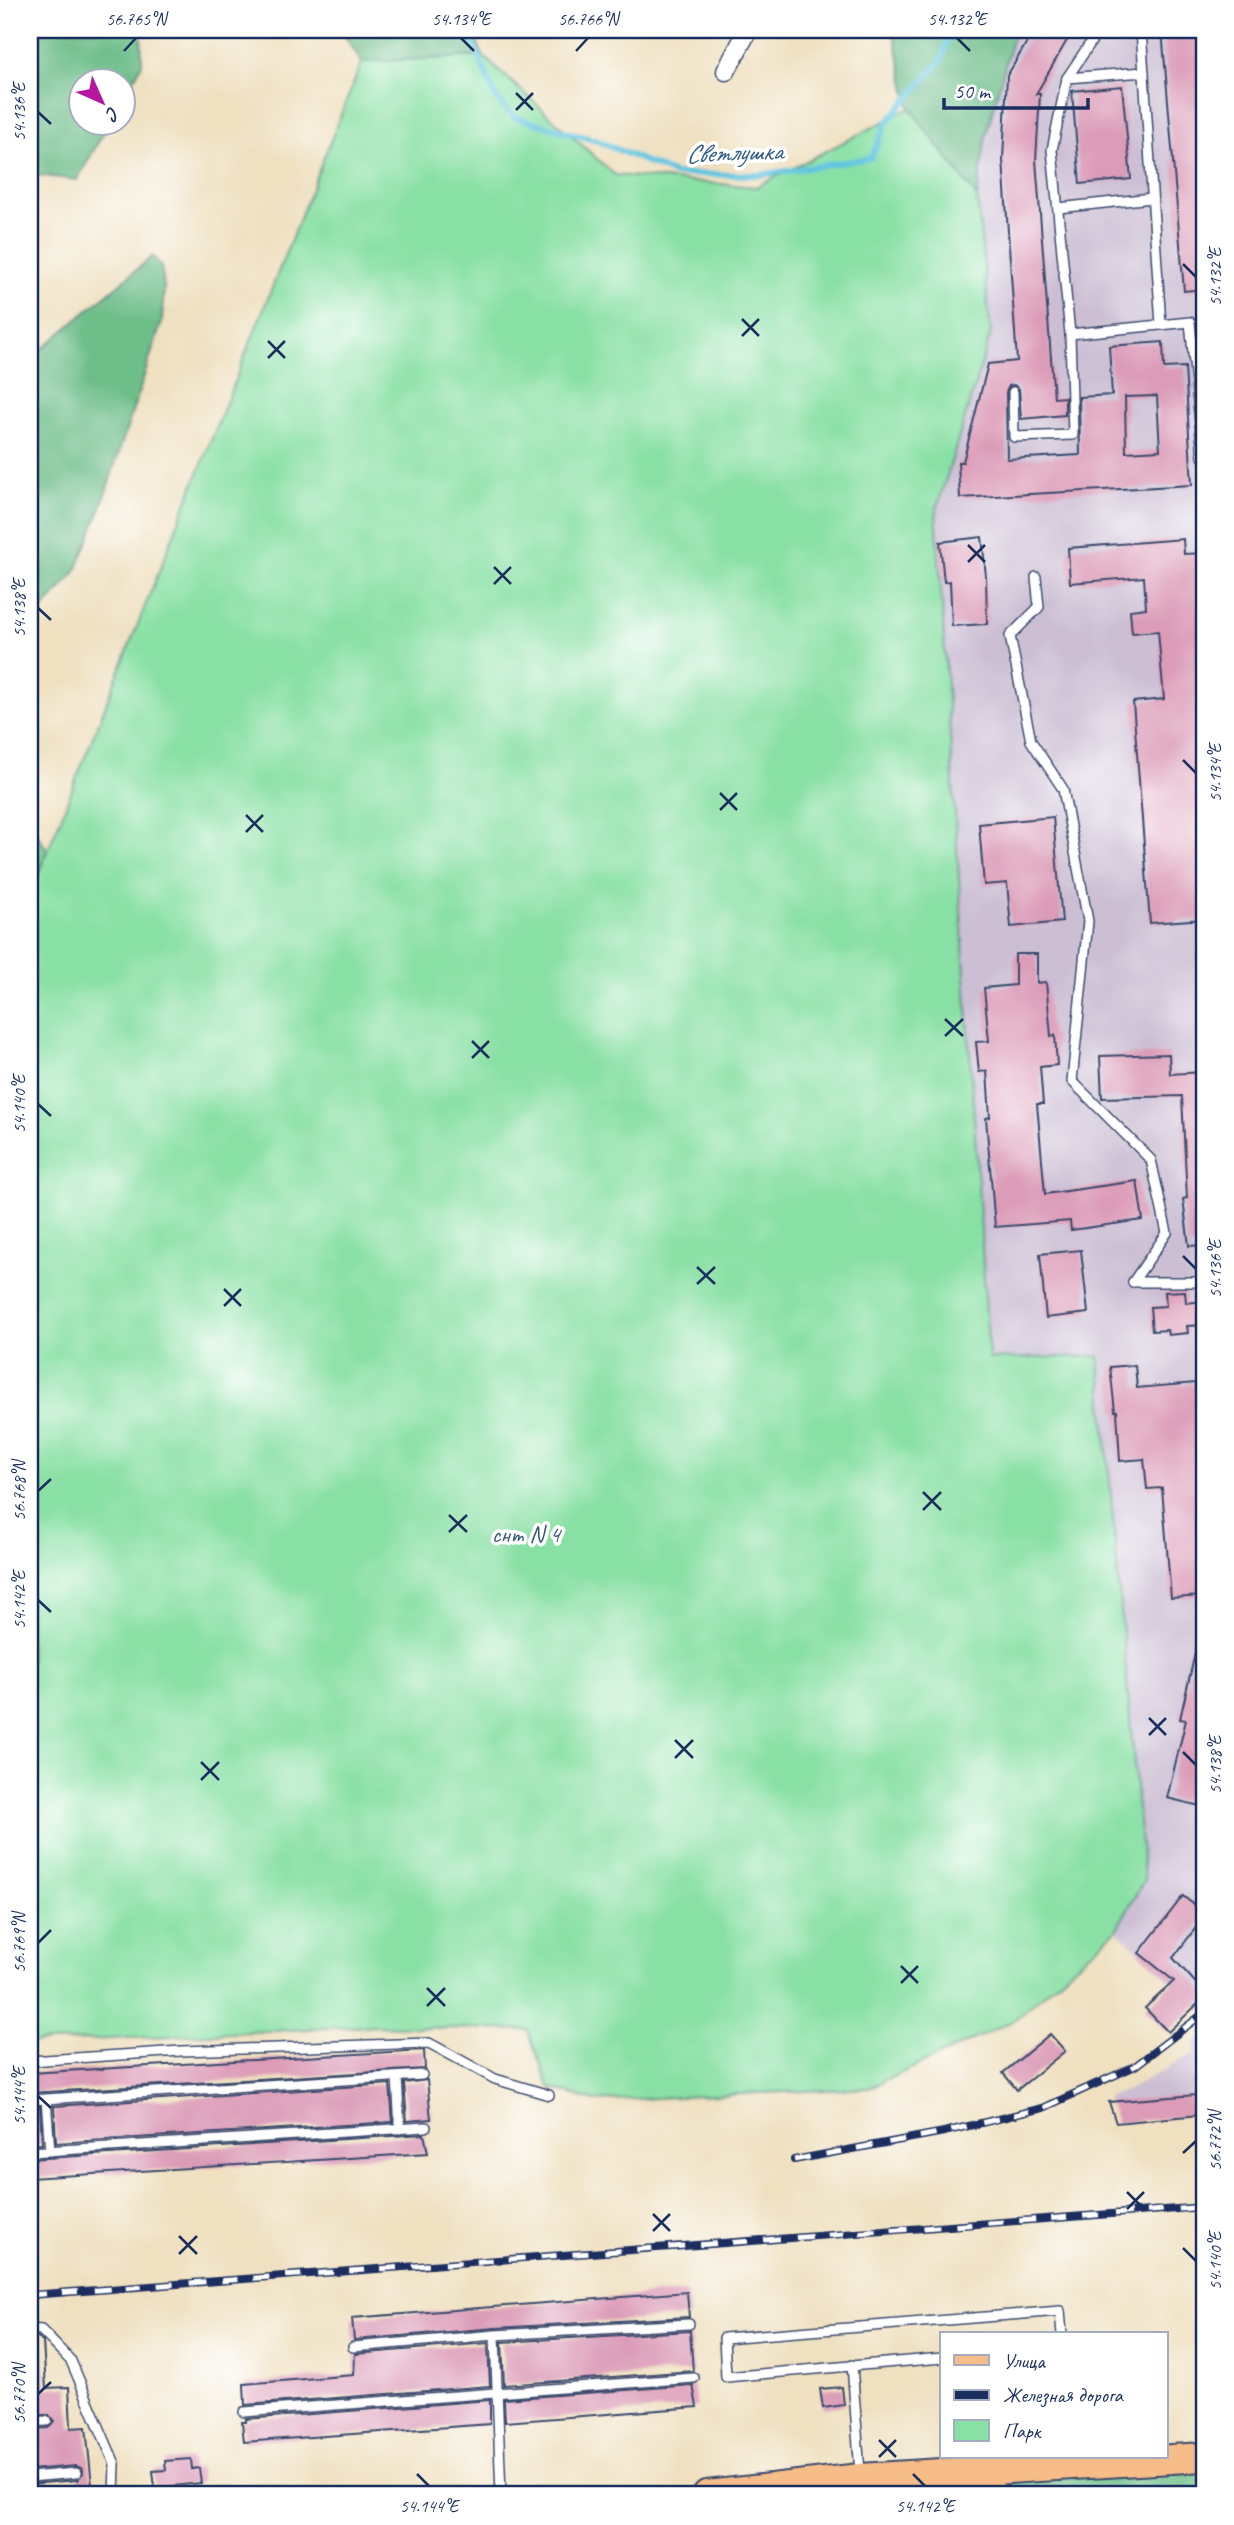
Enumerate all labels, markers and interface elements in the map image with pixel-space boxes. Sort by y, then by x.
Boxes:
text: 56.765°N [106,8,169,30]
text: 54.134°E [432,8,493,30]
text: 56.766°N [558,8,621,30]
text: 54.132°E [928,8,989,30]
north arrow [66,66,136,136]
scale bar [944,66,1087,110]
text: 50 m [954,78,992,104]
text: 54.136°E [8,80,30,141]
text: С [100,102,125,127]
water label: Светлушка [685,134,786,171]
text: 54.132°E [1204,245,1226,306]
text: 54.138°E [8,576,30,637]
text: 54.134°E [1204,741,1226,802]
text: 54.140°E [8,1072,30,1133]
text: 54.136°E [1204,1237,1226,1298]
text: 56.768°N [8,1458,30,1521]
park label: снт N 4 [492,1519,562,1549]
text: 54.142°E [8,1568,30,1629]
text: 54.138°E [1204,1733,1226,1794]
text: 56.769°N [8,1910,30,1973]
text: 54.144°E [8,2064,30,2125]
text: 56.772°N [1204,2108,1226,2171]
text: 54.140°E [1204,2229,1226,2290]
legend [940,2332,1168,2458]
text: Улица [1003,2348,1046,2374]
text: 56.770°N [8,2361,30,2424]
text: Железная дорога [1003,2382,1124,2408]
text: Парк [1003,2418,1043,2444]
text: 54.144°E [400,2495,461,2517]
text: 54.142°E [896,2495,957,2517]

